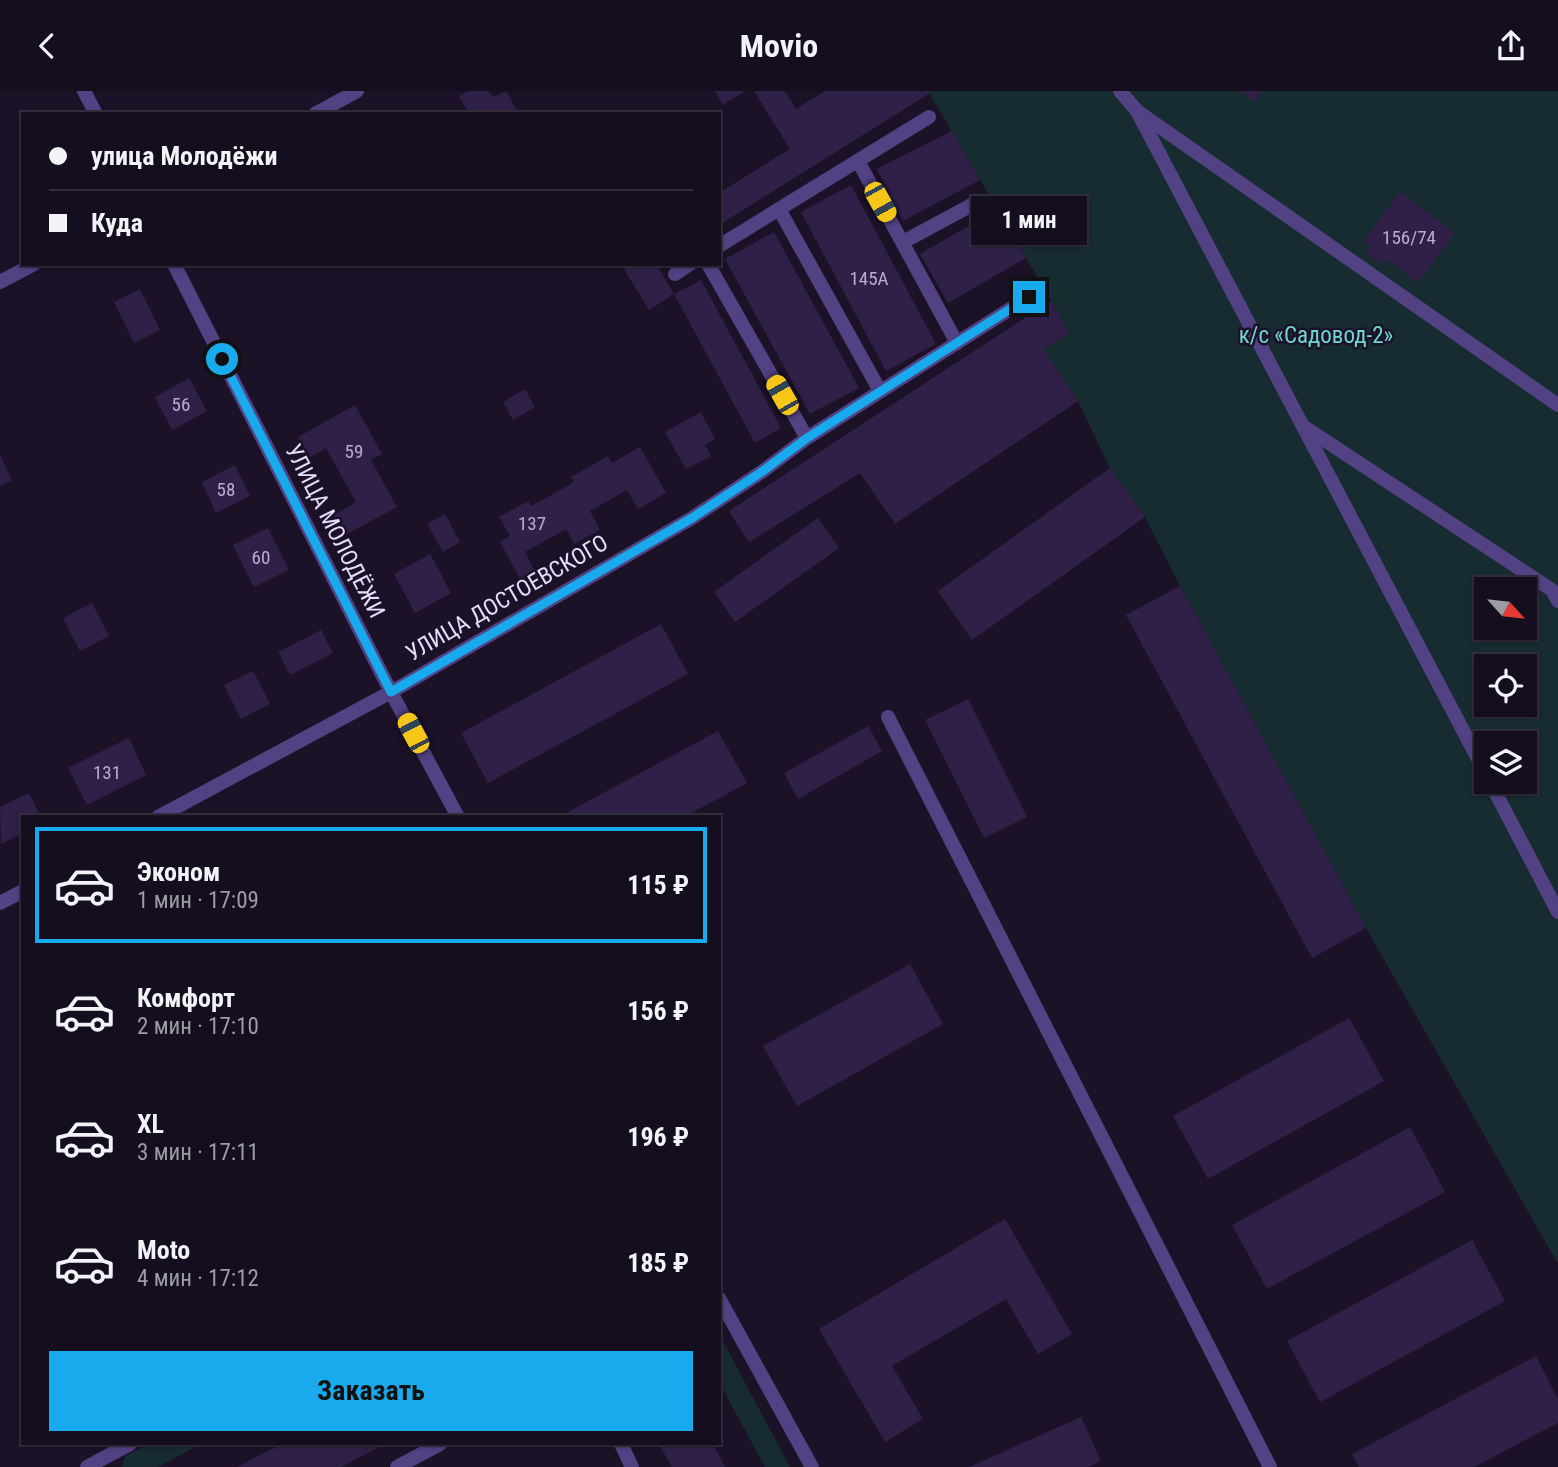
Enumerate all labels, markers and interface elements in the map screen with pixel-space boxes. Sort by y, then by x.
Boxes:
icon: back [28,27,66,65]
text: Movio [740,27,818,65]
icon: share [1492,27,1530,65]
text: улица Молодёжи [91,141,278,171]
car [861,179,900,225]
callout: 1 мин [971,195,1087,245]
text: 1 мин [1001,207,1057,234]
text: Куда [91,208,143,238]
house number: 156/74 [1382,226,1436,249]
house number: 145А [849,267,889,290]
route end [1013,281,1045,313]
park label: к/с «Садовод-2» [1239,322,1393,349]
route start [206,343,238,375]
car [763,372,802,418]
house number: 56 [172,393,190,416]
street label: УЛИЦА МОЛОДЁЖИ [280,440,390,622]
house number: 59 [345,440,363,463]
house number: 58 [217,478,235,501]
house number: 137 [518,512,546,535]
street label: УЛИЦА ДОСТОЕВСКОГО [401,529,613,667]
house number: 60 [252,546,270,569]
north arrow [1474,577,1536,641]
map controls [1474,577,1537,794]
button: locate [1474,654,1537,717]
car [394,710,433,756]
button: layers [1474,731,1537,794]
house number: 131 [93,761,121,784]
icon: car [53,854,116,917]
text: Эконом [137,857,220,887]
text: 115 ₽ [627,870,689,900]
text: 1 мин · 17:09 [137,887,259,914]
icon: car [53,980,116,1043]
text: Комфорт [137,983,235,1013]
text: 156 ₽ [627,996,689,1026]
text: 2 мин · 17:10 [137,1013,259,1040]
icon: car [53,1106,116,1169]
text: XL [137,1109,164,1139]
text: 196 ₽ [627,1122,689,1152]
text: 3 мин · 17:11 [137,1139,259,1166]
icon: car [53,1232,116,1295]
text: Moto [137,1235,190,1265]
text: 185 ₽ [627,1248,689,1278]
text: 4 мин · 17:12 [137,1265,259,1292]
button: Заказать [49,1351,693,1431]

